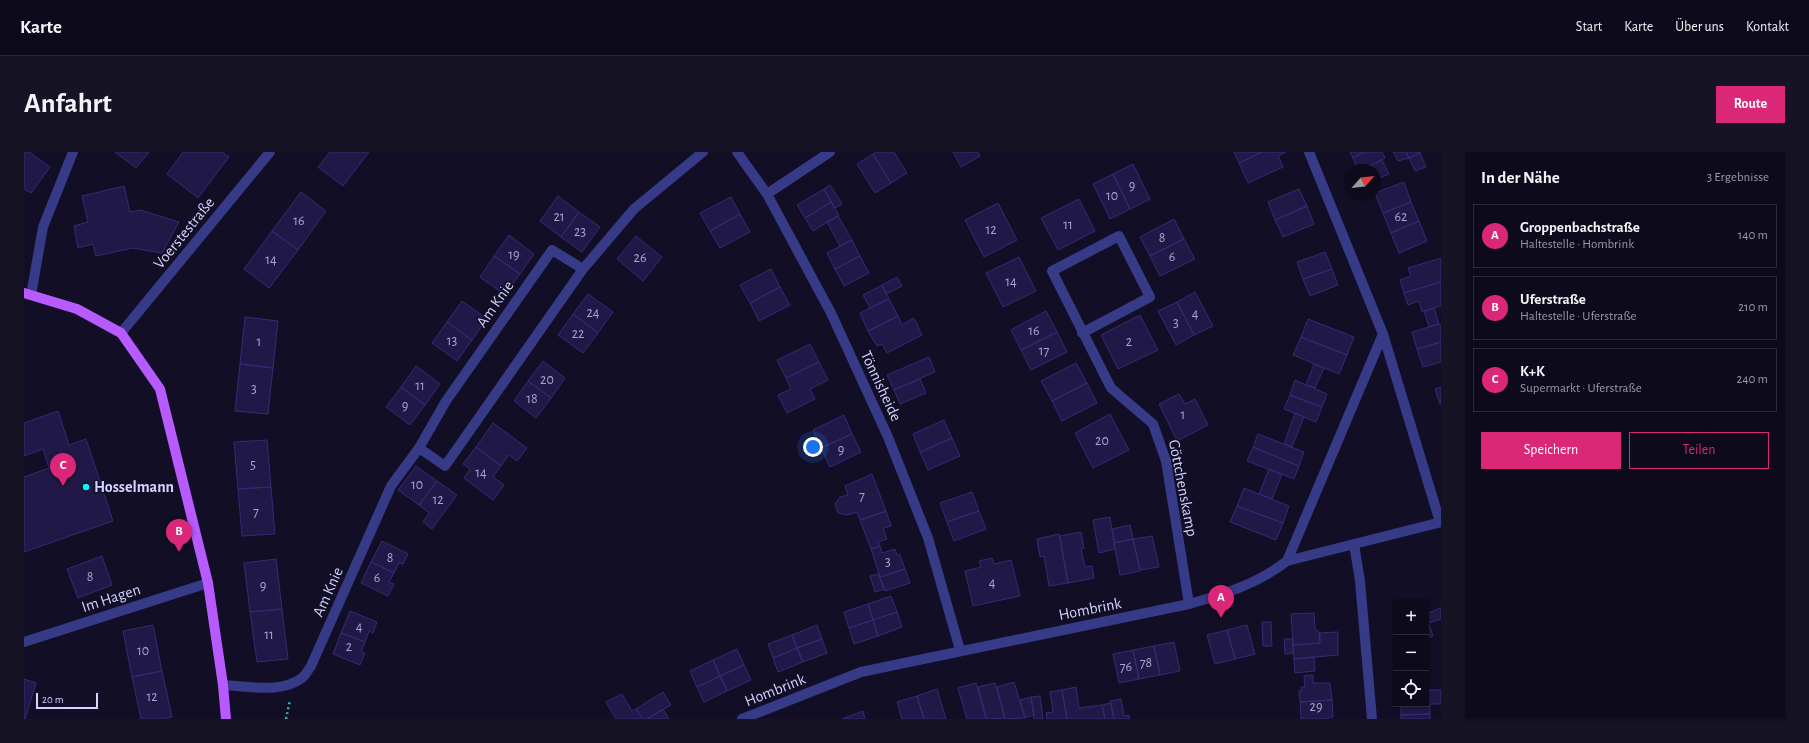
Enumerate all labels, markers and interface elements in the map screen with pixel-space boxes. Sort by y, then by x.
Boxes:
text: Karte [20,18,62,37]
text: Start [1576,20,1602,34]
text: Karte [1624,20,1653,34]
text: Über uns [1675,20,1724,34]
text: Kontakt [1746,20,1789,34]
button: Route [1716,86,1785,123]
text: Anfahrt [24,90,112,118]
north arrow [1345,164,1381,200]
text: In der Nähe [1481,169,1560,186]
text: 3 Ergebnisse [1707,171,1769,184]
house number: 9 [1129,179,1135,193]
house number: 10 [1106,189,1118,203]
street label: Voerstestraße [151,194,217,272]
house number: 21 [553,210,565,224]
house number: 62 [1395,210,1407,224]
house number: 16 [293,214,305,228]
house number: 11 [1063,218,1073,232]
text: Groppenbachstraße [1520,220,1640,235]
house number: 12 [985,223,997,237]
house number: 23 [574,225,586,239]
text: A [1491,229,1499,242]
text: 140 m [1738,229,1768,242]
house number: 8 [1159,231,1165,245]
text: Haltestelle · Hombrink [1520,238,1634,251]
house number: 19 [508,248,520,262]
house number: 6 [1169,250,1175,264]
house number: 26 [634,251,646,265]
house number: 14 [265,253,277,267]
house number: 14 [1005,275,1017,289]
street label: Am Knie [473,278,517,330]
text: Uferstraße [1520,292,1586,307]
text: B [1491,301,1499,314]
text: 210 m [1738,301,1768,314]
house number: 24 [586,306,600,320]
house number: 4 [1192,307,1199,321]
text: Haltestelle · Uferstraße [1520,310,1637,323]
house number: 3 [1173,316,1179,330]
house number: 16 [1028,324,1040,338]
house number: 22 [572,327,584,341]
house number: 13 [447,334,458,348]
house number: 1 [257,335,261,349]
house number: 2 [1126,335,1132,349]
house number: 17 [1039,344,1049,358]
street label: Tönnisheide [858,348,904,424]
text: K+K [1520,364,1545,379]
house number: 20 [540,373,554,387]
text: C [1492,373,1498,386]
text: 240 m [1736,373,1768,386]
house number: 11 [415,379,425,393]
house number: 3 [251,382,257,396]
text: Supermarkt · Uferstraße [1520,382,1642,395]
house number: 18 [526,392,538,406]
house number: 9 [402,399,408,413]
house number: 1 [1181,408,1185,422]
button: Speichern [1481,432,1621,469]
button: Teilen [1629,432,1769,469]
house number: 20 [1095,434,1109,448]
your location [803,437,823,457]
street label: Göttchenskamp [1166,438,1200,538]
house number: 9 [838,443,844,457]
pin: C [50,453,76,486]
house number: 5 [250,458,256,472]
house number: 14 [475,466,487,480]
house number: 10 [411,478,423,492]
place label: Hosselmann [94,479,174,495]
marker: Hosselmann [81,482,91,492]
house number: 7 [859,489,865,503]
house number: 12 [432,493,444,507]
house number: 7 [253,505,259,519]
pin: B [166,519,192,552]
house number: 8 [387,551,393,565]
house number: 3 [885,555,891,569]
street label: Am Knie [310,565,346,619]
house number: 8 [87,570,93,584]
house number: 6 [374,571,380,585]
house number: 4 [989,576,996,590]
house number: 9 [260,579,266,593]
street label: Im Hagen [80,581,142,615]
pin: A [1208,585,1234,618]
street label: Hombrink [1057,595,1124,623]
map controls [1393,599,1429,707]
button: + [1393,599,1429,635]
house number: 4 [356,620,363,634]
house number: 11 [264,628,274,642]
button: − [1393,635,1429,671]
house number: 2 [346,640,352,654]
house number: 10 [137,644,149,658]
house number: 78 [1140,656,1152,670]
house number: 76 [1120,660,1132,674]
street label: Hombrink [742,670,808,709]
button: locate [1393,671,1429,707]
house number: 12 [146,690,158,704]
scale bar [36,691,98,710]
text: 20 m [42,694,63,705]
house number: 29 [1310,700,1322,714]

